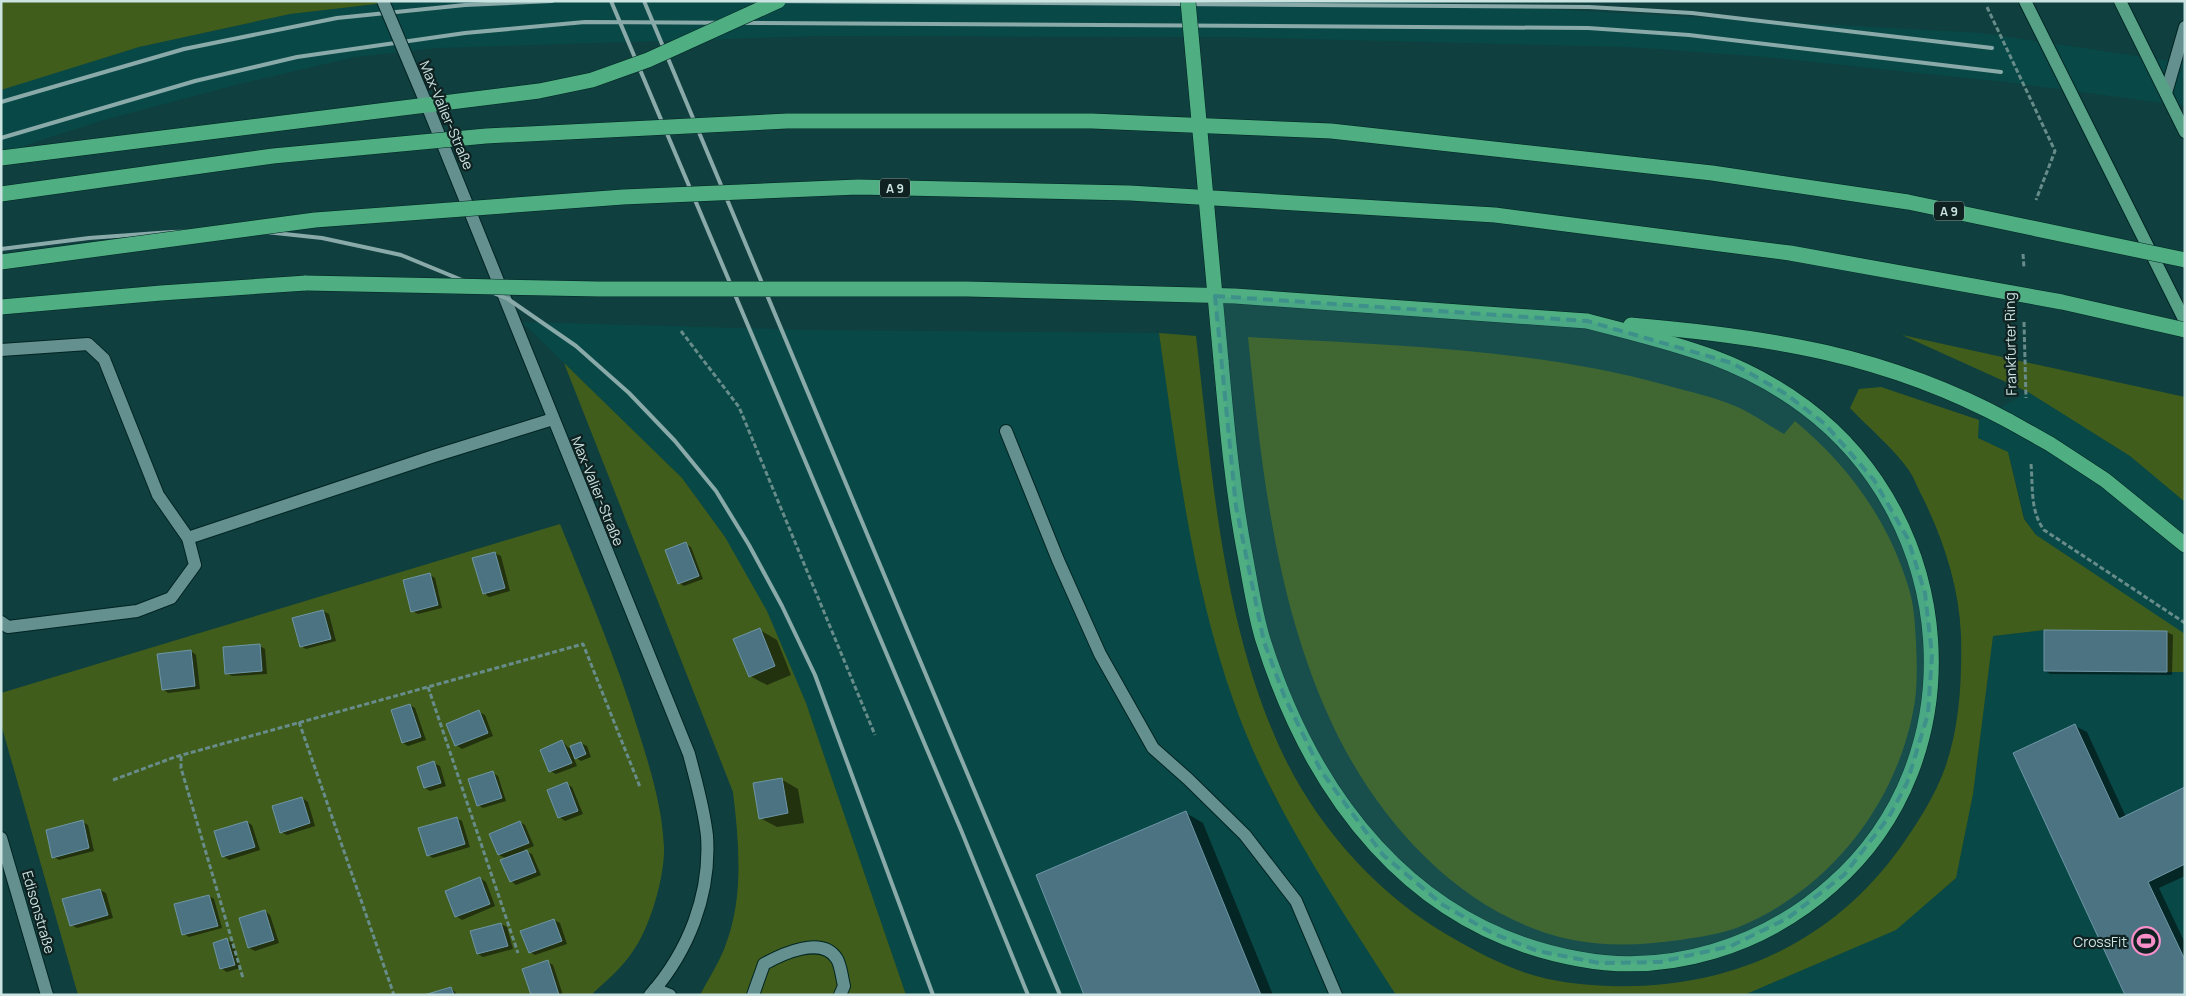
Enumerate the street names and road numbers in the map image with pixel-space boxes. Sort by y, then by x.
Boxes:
street label: Max-Valier-Straße [415,58,479,172]
road number: A 9 [880,178,910,198]
road number: A 9 [1934,202,1964,220]
street label: Frankfurter Ring [2000,292,2020,396]
street label: Max-Valier-Straße [567,433,629,549]
street label: Edisonstraße [18,868,60,956]

